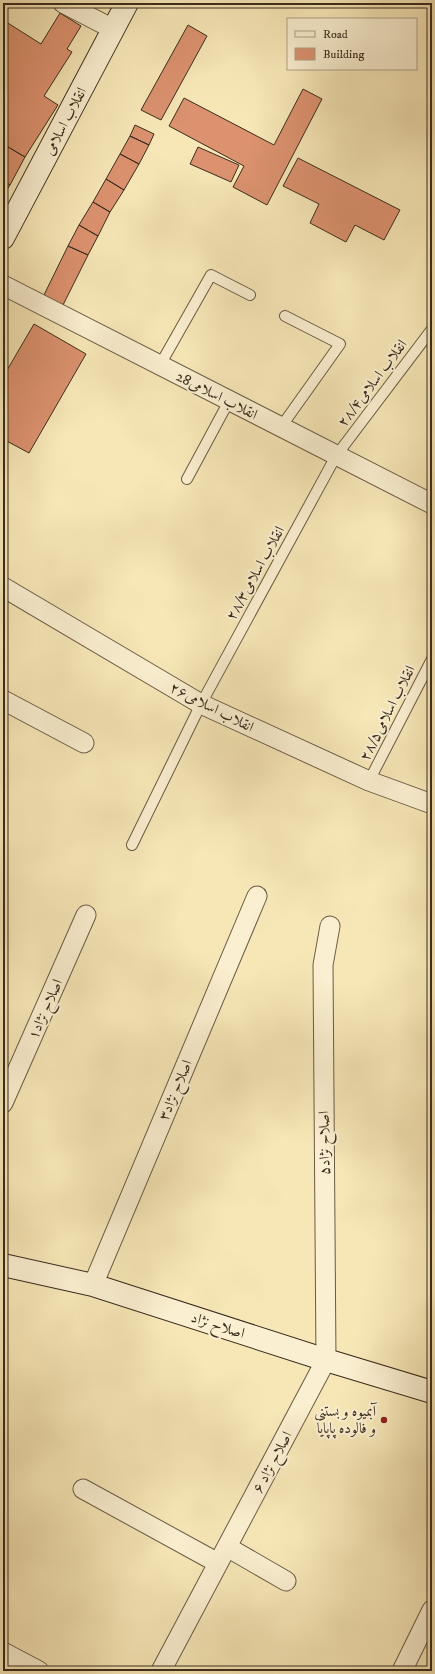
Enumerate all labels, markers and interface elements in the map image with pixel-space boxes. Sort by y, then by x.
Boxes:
legend [287,18,417,70]
text: Road [323,27,348,42]
text: Building [323,47,364,62]
street label: انقلاب اسلامی [40,84,91,159]
street label: انقلاب اسلامی۲۸/۴ [333,336,412,431]
street label: 28انقلاب اسلامی [173,367,261,424]
street label: انقلاب اسلامی۲۸/۳ [222,523,289,624]
street label: انقلاب اسلامی۲۸/۵ [355,662,420,764]
street label: انقلاب اسلامی۲۶ [167,678,257,737]
street label: اصلاح نژاد۱ [24,976,70,1044]
street label: اصلاح نژاد۳ [154,1057,200,1125]
street label: اصلاح نژاد۵ [314,1111,338,1175]
street label: اصلاح نژاد [188,1308,247,1346]
place label: آبمیوه و بستنی و فالوده پاپایا [314,1402,378,1439]
marker: آبمیوه و بستنی و فالوده پاپایا [379,1415,389,1425]
street label: ۶ اصلاح نژاد [248,1428,299,1498]

